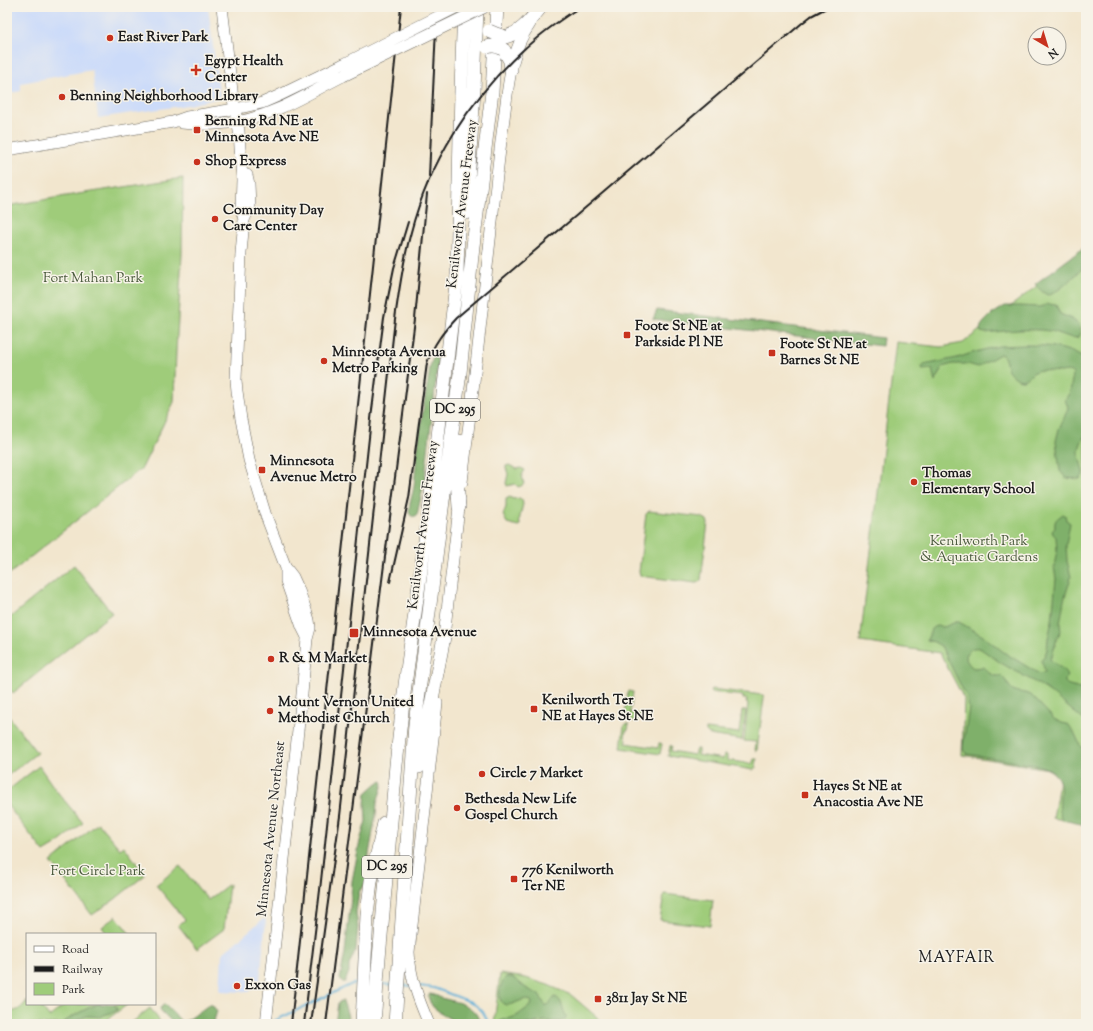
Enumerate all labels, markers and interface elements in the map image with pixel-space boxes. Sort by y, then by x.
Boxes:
north arrow [1027,26,1067,66]
place label: East River Park [118,28,209,48]
marker: East River Park [105,33,115,43]
text: N [1044,43,1062,62]
place label: Egypt Health Center [205,52,284,88]
marker: Egypt Health Center [190,64,202,76]
place label: Benning Neighborhood Library [70,87,259,107]
marker: Benning Neighborhood Library [57,92,67,102]
place label: Benning Rd NE at Minnesota Ave NE [205,112,319,148]
street label: Kenilworth Avenue Freeway [443,118,483,290]
marker: Benning Rd NE at Minnesota Ave NE [192,125,202,135]
place label: Shop Express [205,152,287,172]
marker: Shop Express [192,157,202,167]
place label: Community Day Care Center [223,201,324,237]
marker: Community Day Care Center [210,214,220,224]
park label: Fort Mahan Park [43,269,143,289]
place label: Foote St NE at Parkside Pl NE [635,317,723,353]
marker: Foote St NE at Parkside Pl NE [622,330,632,340]
place label: Foote St NE at Barnes St NE [780,335,867,371]
place label: Minnesota Avenua Metro Parking [332,343,446,379]
marker: Foote St NE at Barnes St NE [767,348,777,358]
marker: Minnesota Avenua Metro Parking [319,356,329,366]
road number: DC 295 [430,399,480,421]
street label: Kenilworth Avenue Freeway [404,439,444,611]
place label: Minnesota Avenue Metro [270,452,357,488]
place label: Thomas Elementary School [922,464,1035,500]
marker: Minnesota Avenue Metro [257,465,267,475]
marker: Thomas Elementary School [909,477,919,487]
park label: Kenilworth Park & Aquatic Gardens [920,532,1038,568]
place label: Minnesota Avenue [363,623,477,643]
marker: Minnesota Avenue [348,627,360,639]
place label: R & M Market [279,649,367,669]
marker: R & M Market [266,654,276,664]
place label: Kenilworth Ter NE at Hayes St NE [542,691,654,727]
place label: Mount Vernon United Methodist Church [278,693,414,729]
marker: Kenilworth Ter NE at Hayes St NE [529,704,539,714]
marker: Mount Vernon United Methodist Church [265,706,275,716]
street label: Minnesota Avenue Northeast [253,740,291,918]
place label: Circle 7 Market [490,764,583,784]
marker: Circle 7 Market [477,769,487,779]
place label: Hayes St NE at Anacostia Ave NE [813,777,924,813]
place label: Bethesda New Life Gospel Church [465,790,577,826]
marker: Hayes St NE at Anacostia Ave NE [800,790,810,800]
marker: Bethesda New Life Gospel Church [452,803,462,813]
road number: DC 295 [362,856,412,878]
place label: 776 Kenilworth Ter NE [522,861,615,897]
park label: Fort Circle Park [51,862,146,882]
marker: 776 Kenilworth Ter NE [509,874,519,884]
legend [26,933,156,1005]
text: Road [62,941,89,959]
district label: MAYFAIR [919,948,995,969]
text: Railway [62,961,103,979]
place label: Exxon Gas [245,976,311,996]
text: Park [62,981,85,999]
marker: Exxon Gas [232,981,242,991]
place label: 3811 Jay St NE [606,989,688,1009]
marker: 3811 Jay St NE [593,994,603,1004]

